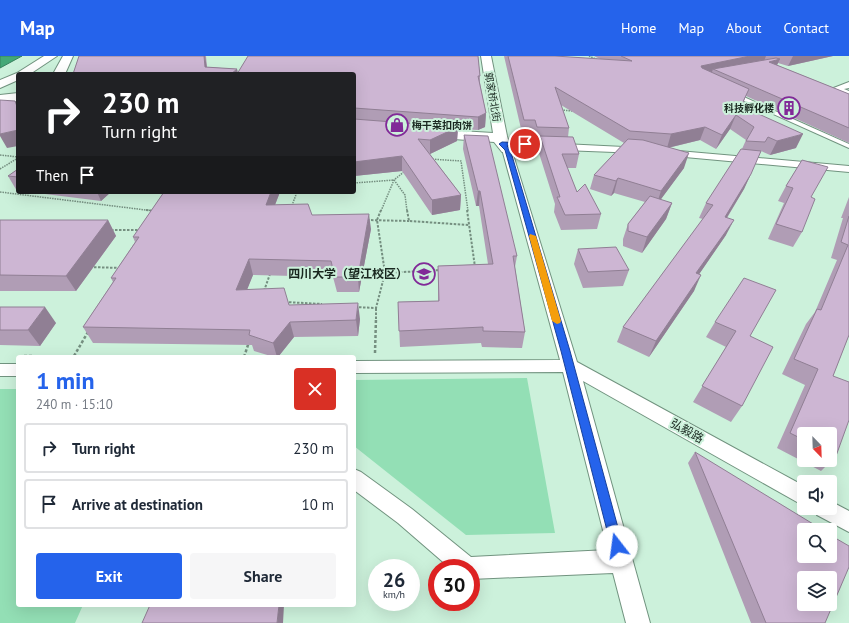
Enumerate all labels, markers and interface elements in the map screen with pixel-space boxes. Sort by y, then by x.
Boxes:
text: Map [20,16,55,40]
text: Home [621,19,656,37]
text: Map [678,19,704,37]
text: About [726,19,762,37]
text: Contact [784,19,829,37]
street label: 郭家桥北街 [482,71,503,123]
text: 230 m [102,84,179,121]
icon: right [36,88,88,140]
building icon: 科技孵化楼 [776,95,802,121]
place label: 科技孵化楼 [724,102,774,115]
shop icon: 梅干菜扣肉饼 [384,112,410,138]
place label: 梅干菜扣肉饼 [411,119,472,132]
text: Turn right [102,120,177,143]
pin [508,127,542,161]
icon: arrive [514,133,536,155]
icon: arrive [76,164,98,186]
text: Then [36,166,68,185]
school or university icon: 四川大学（望江校区） [411,261,437,287]
place label: 四川大学（望江校区） [288,266,408,281]
text: 1 min [36,365,95,396]
button: close [294,368,336,410]
text: 240 m · 15:10 [36,396,113,413]
street label: 弘毅路 [668,415,707,446]
north arrow [797,427,837,467]
map controls [797,427,837,611]
icon: right [38,437,60,459]
text: Turn right [72,439,135,458]
text: 230 m [293,439,334,458]
button: sound [797,475,837,515]
icon: arrive [38,493,60,515]
text: Arrive at destination [72,495,203,514]
text: 10 m [301,495,334,514]
button: search [797,523,837,563]
position arrow [596,525,638,567]
button: Exit [36,553,182,599]
button: Share [190,553,336,599]
speed limit sign: 30 [428,559,480,611]
text: 26 [383,567,405,593]
button: layers [797,571,837,611]
text: km/h [383,588,405,601]

